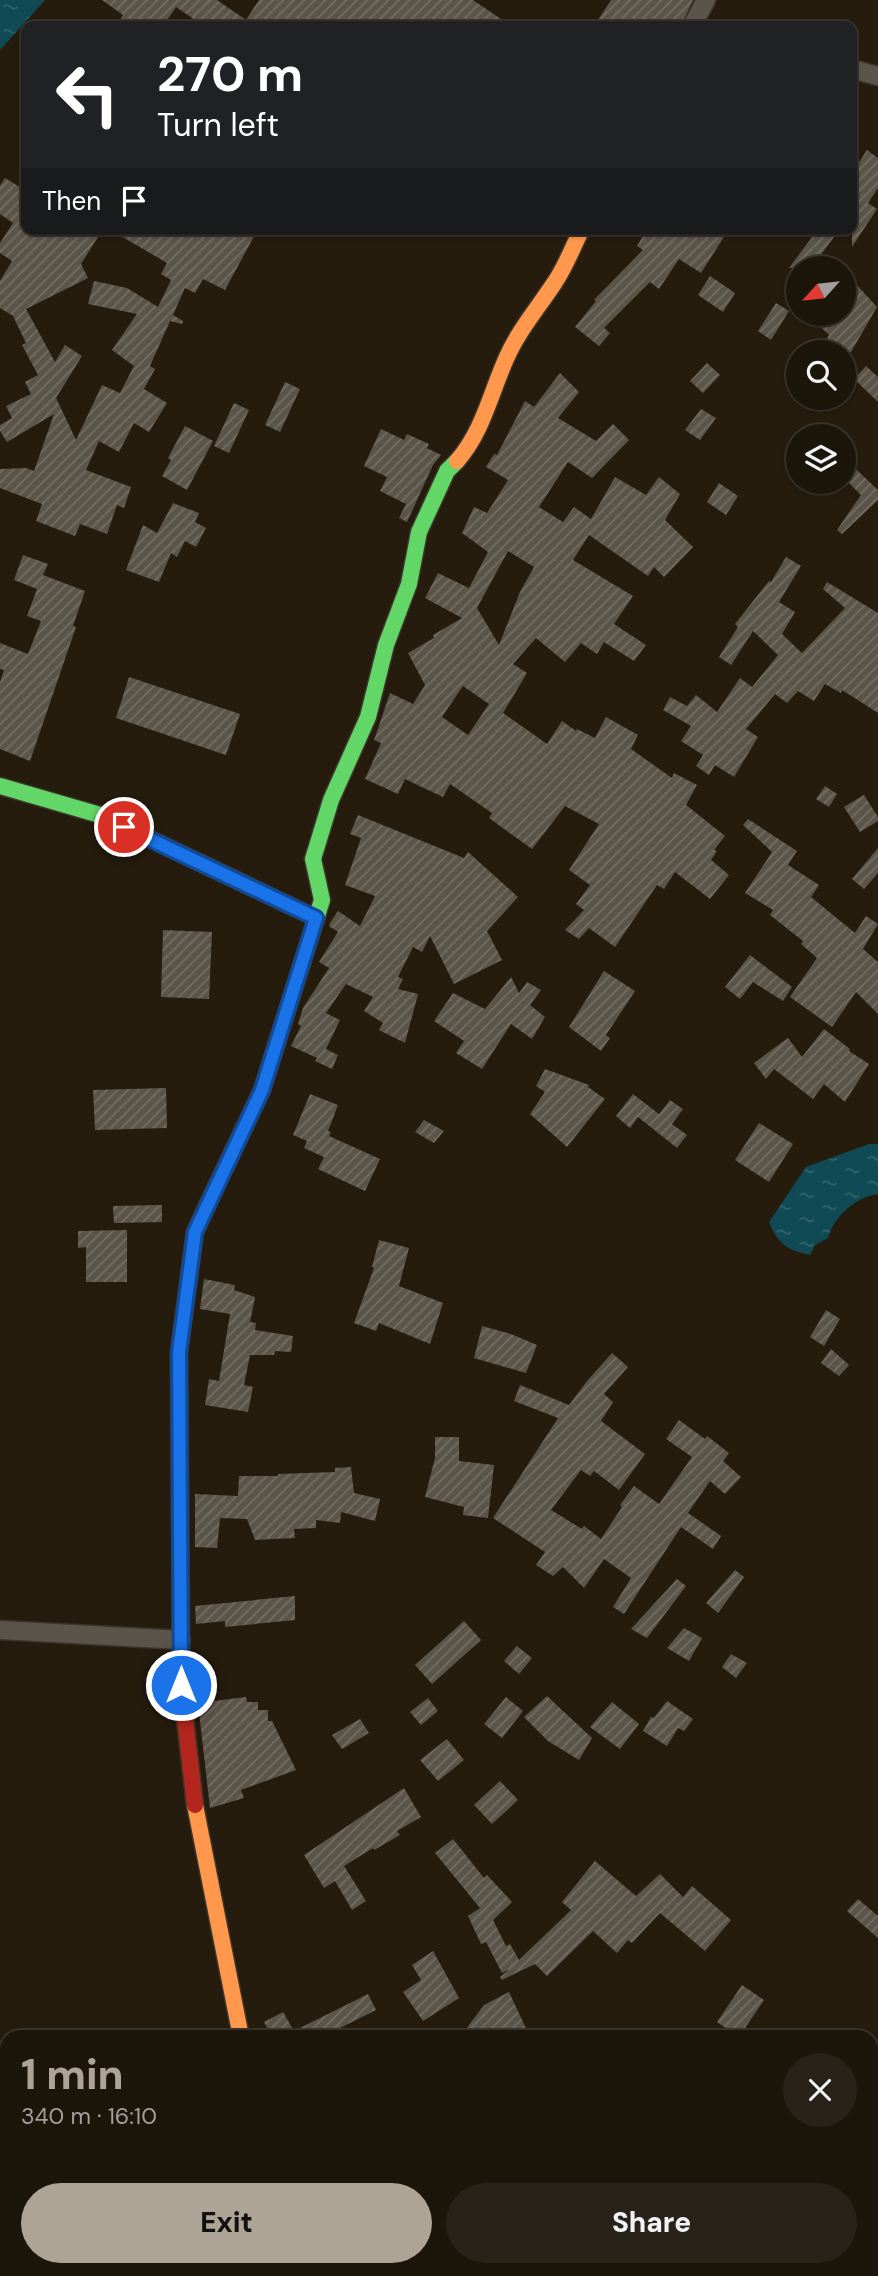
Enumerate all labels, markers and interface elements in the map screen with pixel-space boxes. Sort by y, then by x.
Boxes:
text: 270 m [157,42,303,106]
icon: left [42,49,133,140]
text: Turn left [157,104,279,146]
icon: arrive [115,182,153,220]
text: Then [42,184,101,218]
north arrow [786,256,856,326]
map controls [786,256,856,494]
button: search [786,340,856,410]
button: layers [786,424,856,494]
pin [94,797,154,857]
icon: arrive [105,808,143,846]
position arrow [144,1648,218,1722]
text: 1 min [21,2047,124,2102]
button: close [783,2053,857,2127]
text: 340 m · 16:10 [21,2101,157,2131]
button: Exit [21,2183,432,2263]
button: Share [446,2183,857,2263]

